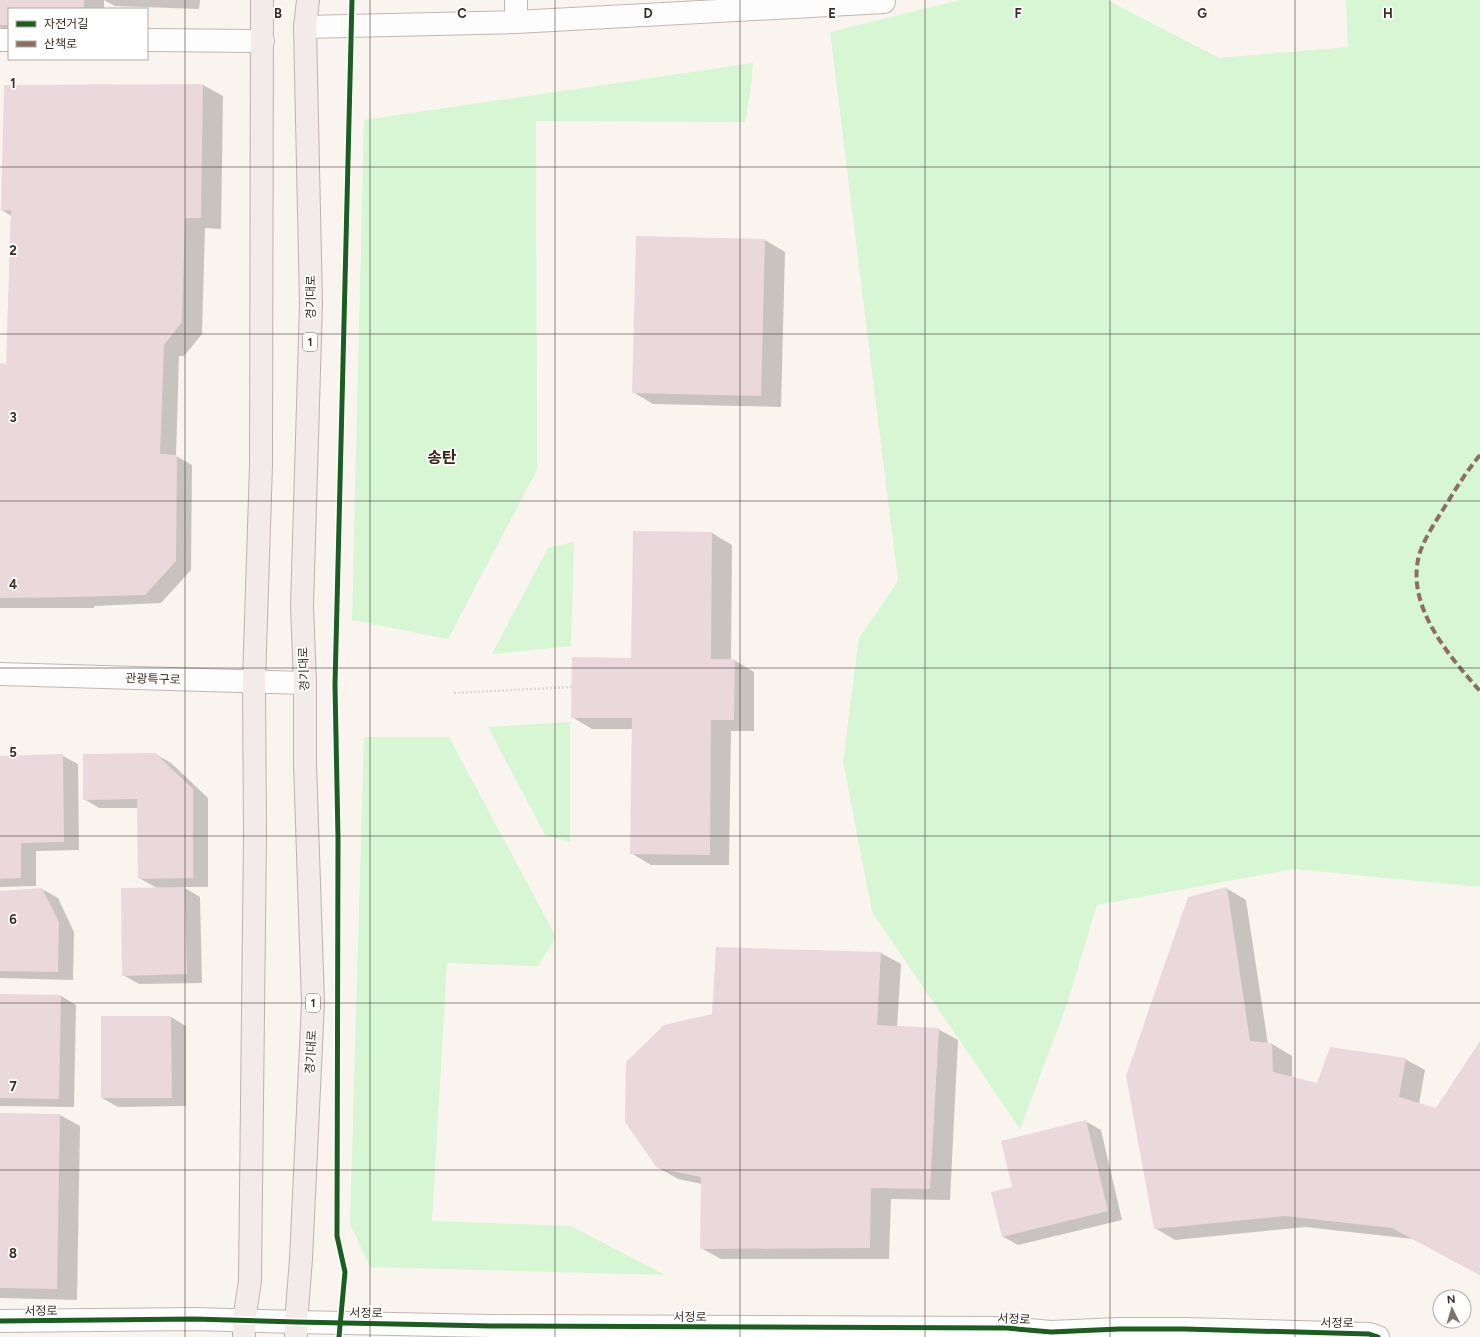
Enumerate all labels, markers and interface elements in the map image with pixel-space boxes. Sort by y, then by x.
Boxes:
text: B [274,6,282,21]
text: C [457,6,467,21]
text: D [643,6,653,21]
text: E [828,6,836,21]
text: F [1014,6,1022,21]
text: G [1197,6,1207,21]
text: H [1383,6,1393,21]
legend [8,8,148,60]
text: 자전거길 [44,17,88,31]
text: 산책로 [44,37,77,51]
text: 1 [10,76,16,91]
text: 2 [9,243,17,258]
street label: 경기대로 [304,275,318,319]
road number: 1 [303,333,317,351]
text: 3 [9,410,17,425]
district label: 송탄 [427,448,457,467]
text: 4 [9,577,17,592]
street label: 경기대로 [296,647,312,691]
street label: 관광특구로 [125,671,181,687]
text: 5 [9,745,17,760]
text: 6 [9,912,17,927]
road number: 1 [306,994,320,1012]
street label: 경기대로 [303,1030,319,1074]
text: 7 [9,1079,17,1094]
text: 8 [9,1246,17,1261]
north arrow [1432,1289,1472,1329]
text: N [1446,1293,1456,1306]
street label: 서정로 [24,1304,58,1318]
street label: 서정로 [349,1306,383,1320]
street label: 서정로 [673,1310,707,1324]
street label: 서정로 [997,1311,1031,1327]
street label: 서정로 [1320,1316,1354,1330]

